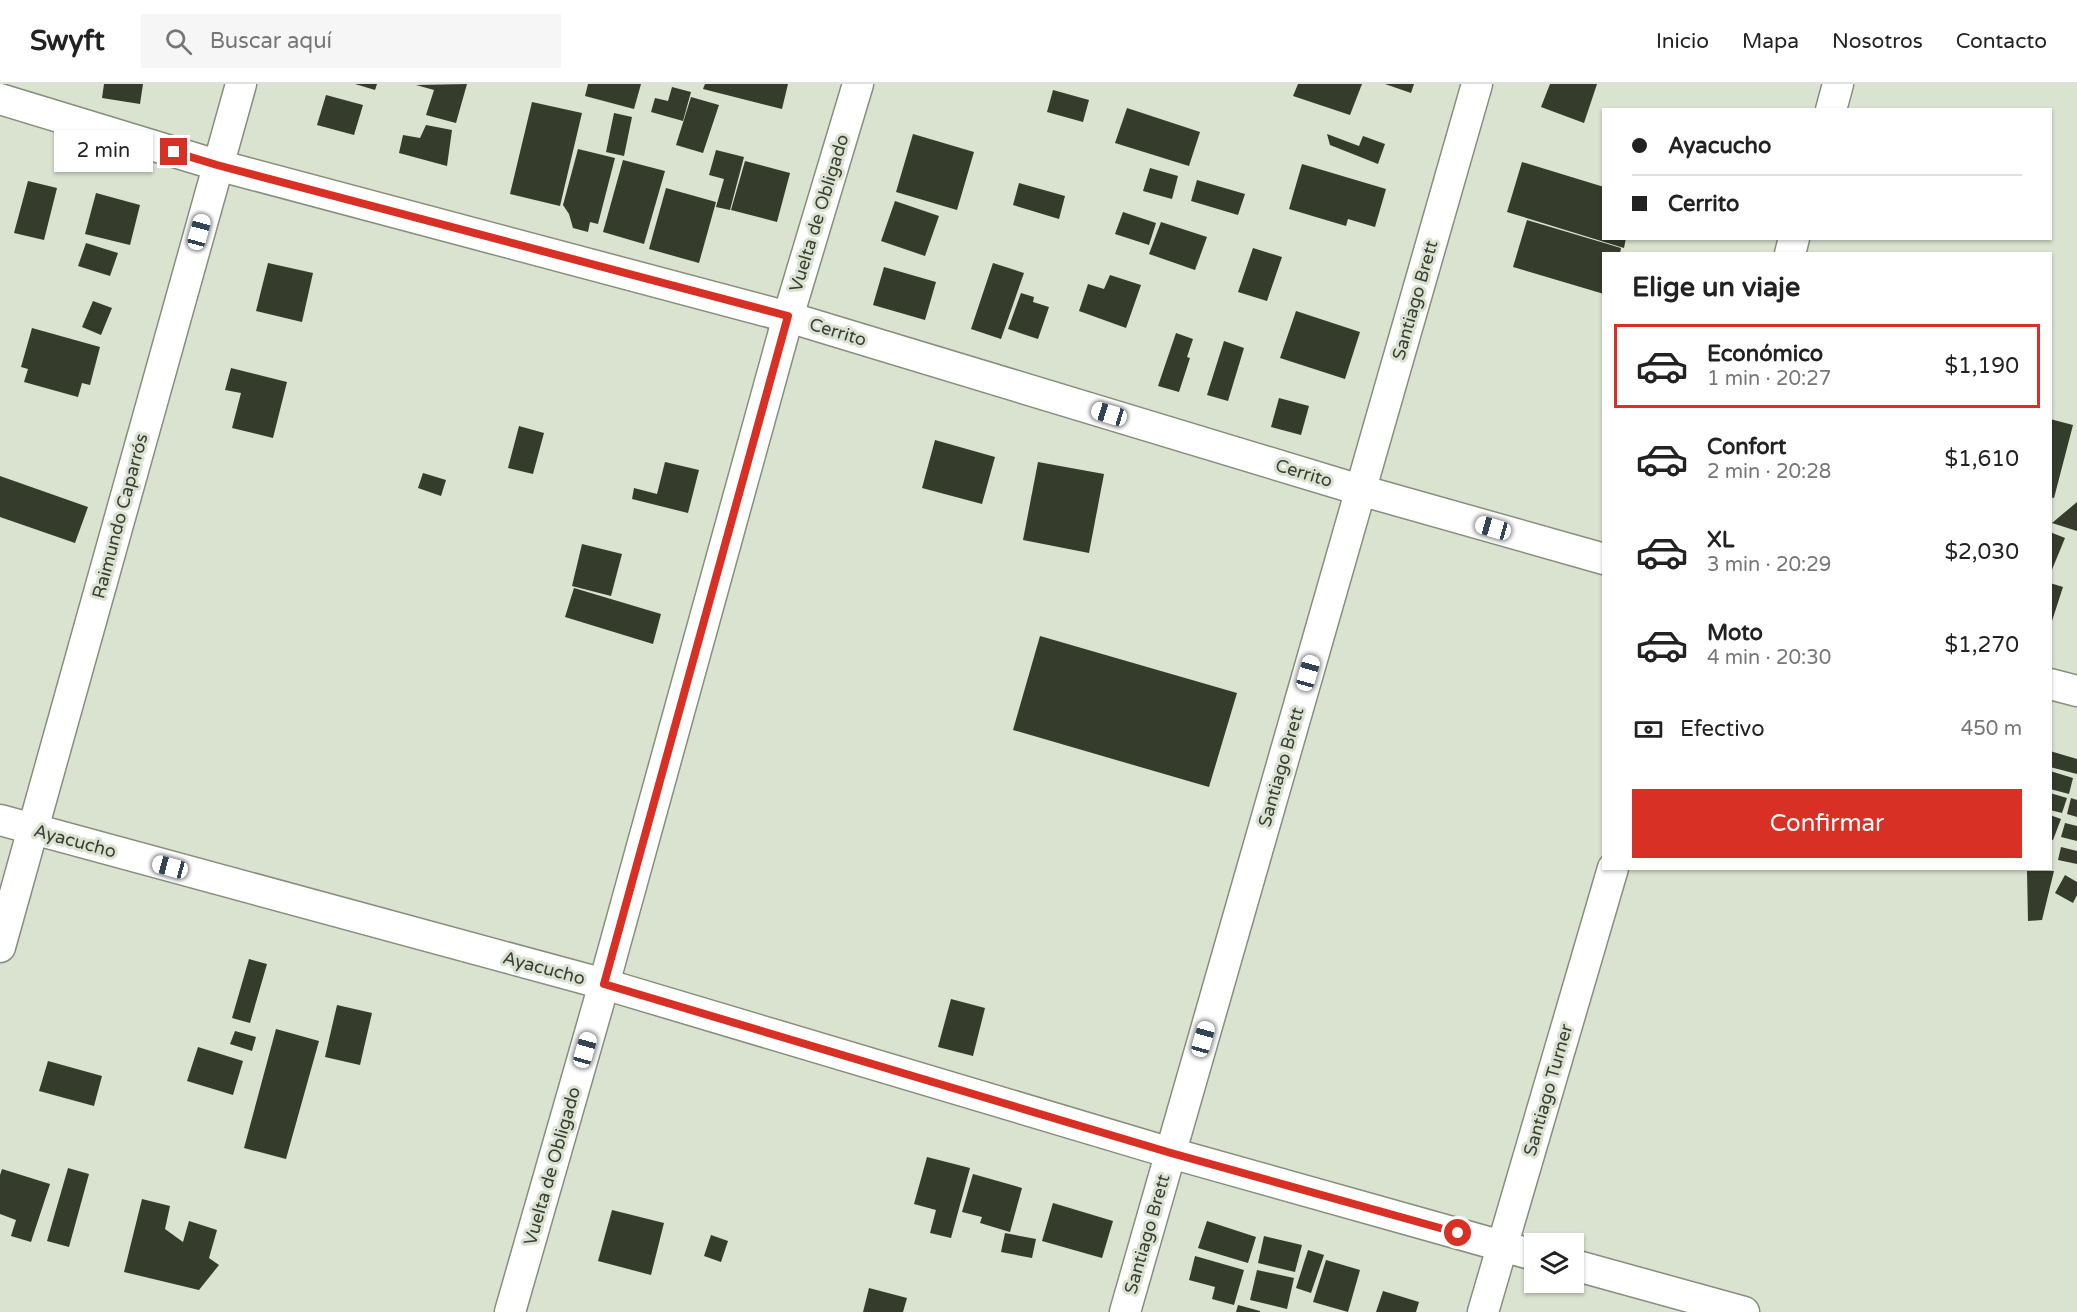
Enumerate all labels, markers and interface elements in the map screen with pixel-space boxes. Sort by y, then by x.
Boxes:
search box [141,14,561,68]
text: Swyft [30,24,105,58]
icon: search [162,25,195,58]
text: Buscar aquí [210,28,332,54]
text: Inicio [1656,29,1709,54]
text: Mapa [1742,29,1799,54]
text: Nosotros [1832,29,1923,54]
text: Contacto [1956,29,2047,54]
callout: 2 min [54,131,153,173]
street label: Vuelta de Obligado [785,131,853,295]
text: Ayacucho [1668,133,1771,159]
route end [160,138,187,165]
text: 2 min [77,139,130,163]
text: Cerrito [1668,191,1739,217]
car [186,212,212,252]
street label: Santiago Brett [1387,238,1443,362]
text: Elige un viaje [1632,271,1800,304]
street label: Cerrito [807,313,869,351]
icon: car [1635,339,1689,393]
text: Económico [1707,341,1823,367]
text: $1,190 [1944,353,2019,379]
text: 1 min · 20:27 [1707,367,1831,391]
car [1089,400,1129,428]
street label: Raimundo Caparrós [87,431,153,601]
icon: car [1635,432,1689,486]
text: Confort [1707,434,1786,460]
text: $1,610 [1944,446,2019,472]
street label: Cerrito [1273,454,1335,492]
text: 2 min · 20:28 [1707,460,1831,484]
car [1473,514,1513,542]
icon: car [1635,525,1689,579]
text: XL [1707,527,1734,553]
text: $2,030 [1944,539,2019,565]
text: 3 min · 20:29 [1707,553,1831,577]
icon: car [1635,618,1689,672]
text: Moto [1707,620,1763,646]
text: $1,270 [1944,632,2019,658]
text: 4 min · 20:30 [1707,646,1831,670]
car [1294,653,1322,693]
street label: Santiago Brett [1253,705,1309,829]
icon: cash [1632,713,1665,746]
text: Efectivo [1680,716,1765,742]
text: 450 m [1961,717,2022,741]
button: Confirmar [1632,789,2022,858]
street label: Ayacucho [31,819,119,863]
car [150,854,190,880]
street label: Ayacucho [500,946,588,990]
car [1189,1019,1217,1059]
street label: Santiago Turner [1519,1021,1577,1158]
car [571,1030,599,1070]
street label: Vuelta de Obligado [519,1084,585,1248]
street label: Santiago Brett [1119,1172,1175,1296]
route start [1444,1219,1471,1246]
map controls [1524,1233,1584,1293]
button: layers [1524,1233,1584,1293]

